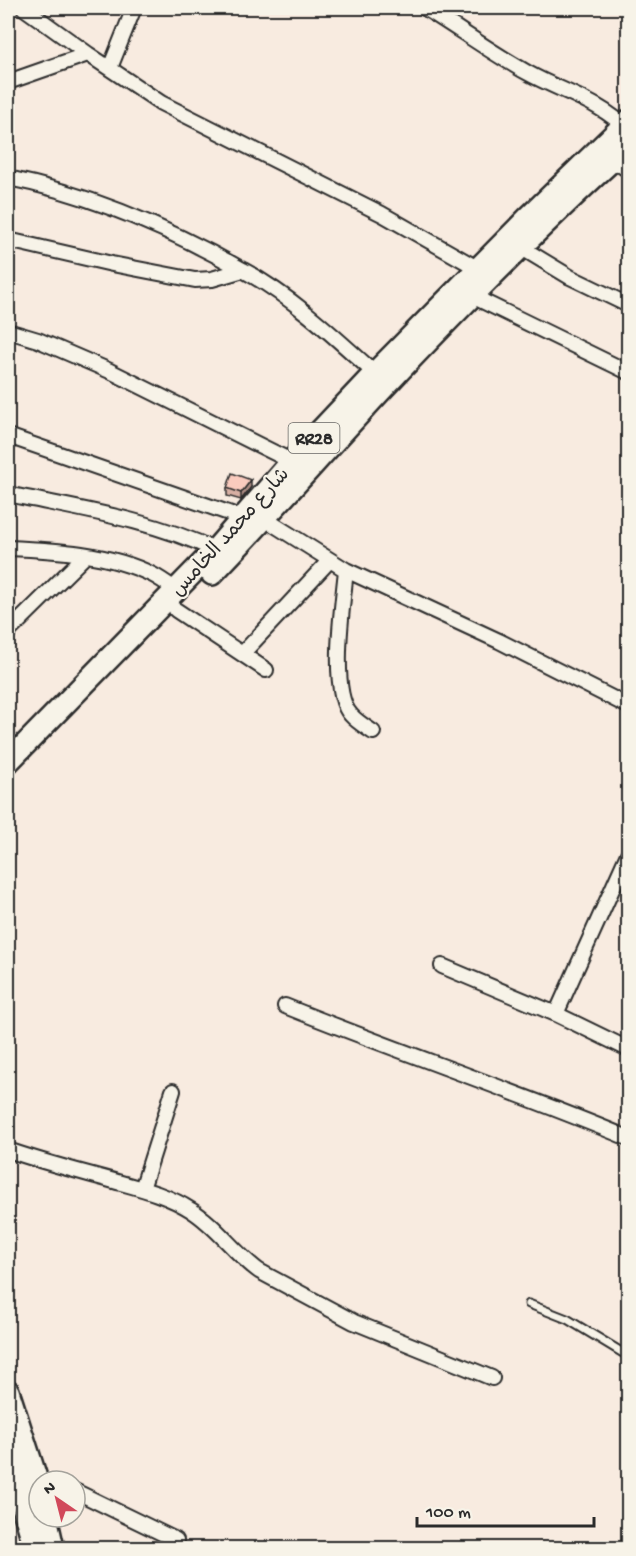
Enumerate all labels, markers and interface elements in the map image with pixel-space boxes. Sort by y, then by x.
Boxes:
road number: RR28 [288,423,340,453]
street label: شارع محمد الخامس [167,464,295,602]
north arrow [27,1469,87,1529]
text: N [41,1478,61,1500]
scale bar [417,1490,594,1528]
text: 100 m [425,1503,471,1524]

